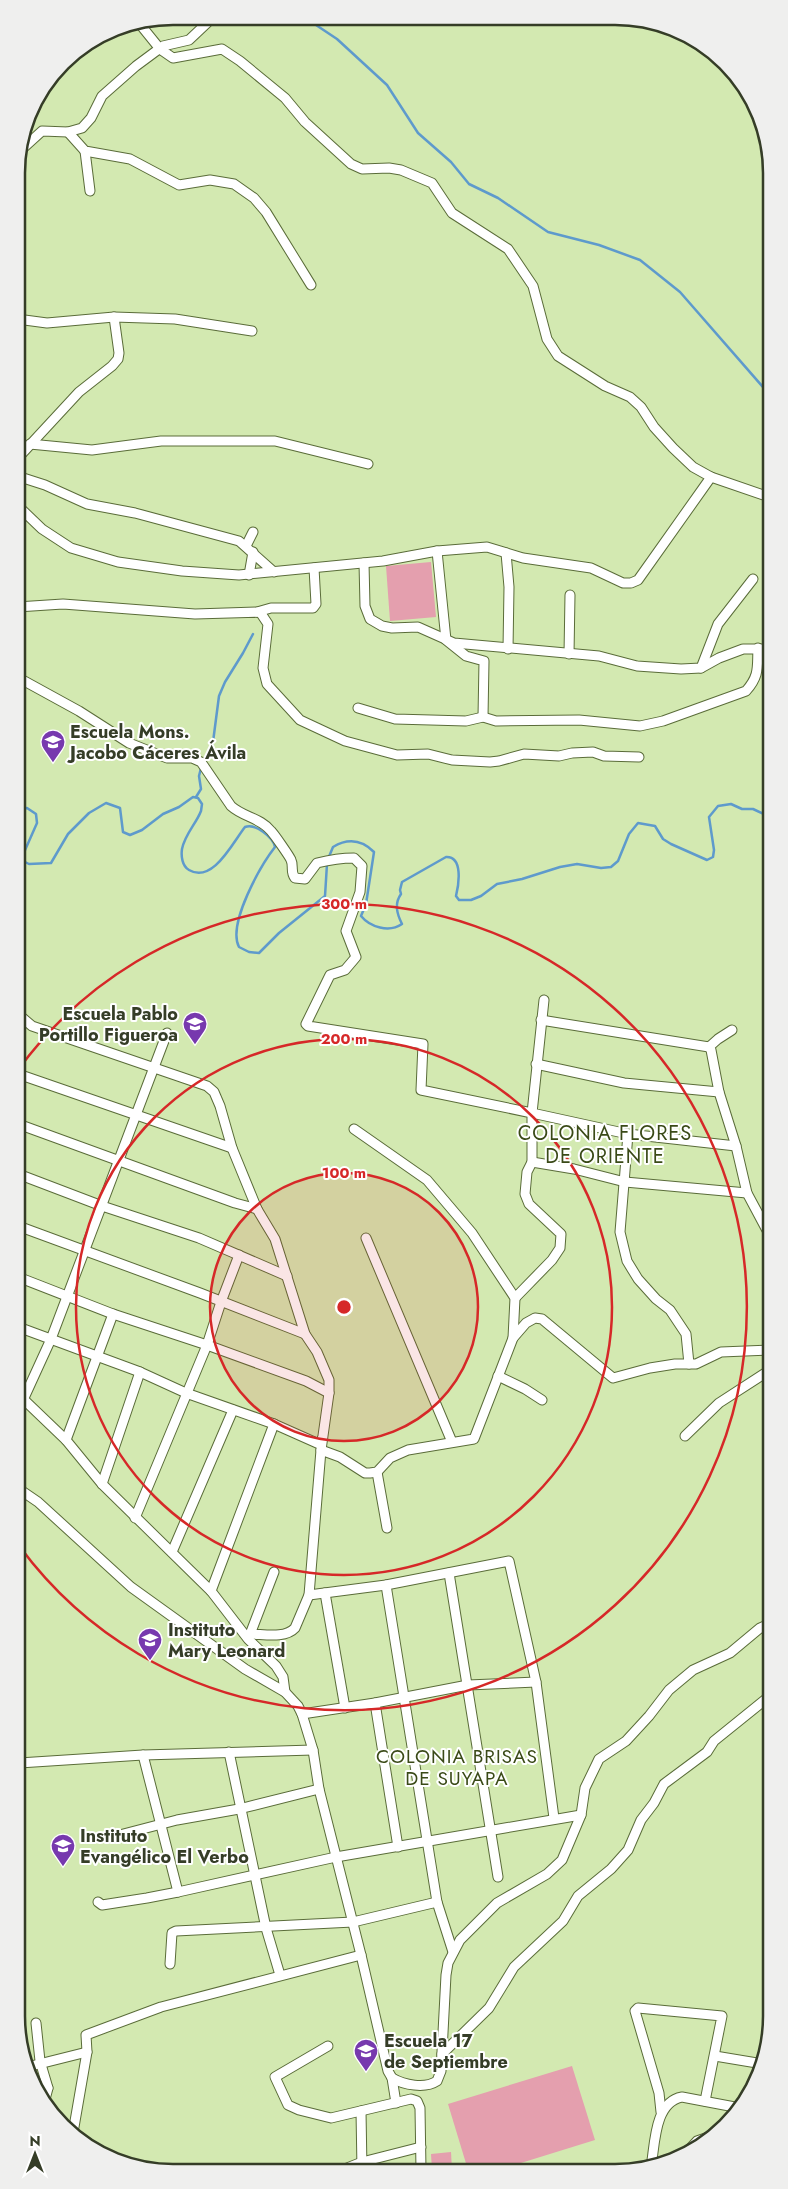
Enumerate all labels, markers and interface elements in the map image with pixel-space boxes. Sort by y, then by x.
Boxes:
place label: Escuela Mons. Jacobo Cáceres Ávila [67,719,246,766]
school or university icon: Escuela Mons. Jacobo Cáceres Ávila [40,729,66,763]
text: 300 m [321,893,367,915]
place label: Escuela Pablo Portillo Figueroa [39,1001,178,1048]
school or university icon: Escuela Pablo Portillo Figueroa [182,1011,208,1045]
text: 200 m [321,1028,367,1050]
district label: COLONIA FLORES DE ORIENTE [518,1119,692,1171]
text: 100 m [322,1162,366,1184]
centre of rings [335,1298,353,1316]
place label: Instituto Mary Leonard [168,1617,285,1664]
school or university icon: Instituto Mary Leonard [137,1627,163,1661]
district label: COLONIA BRISAS DE SUYAPA [376,1743,538,1792]
place label: Instituto Evangélico El Verbo [80,1823,249,1870]
school or university icon: Instituto Evangélico El Verbo [50,1833,76,1867]
place label: Escuela 17 de Septiembre [384,2028,508,2075]
school or university icon: Escuela 17 de Septiembre [353,2038,379,2072]
north arrow [10,2129,60,2179]
text: N [29,2131,41,2151]

